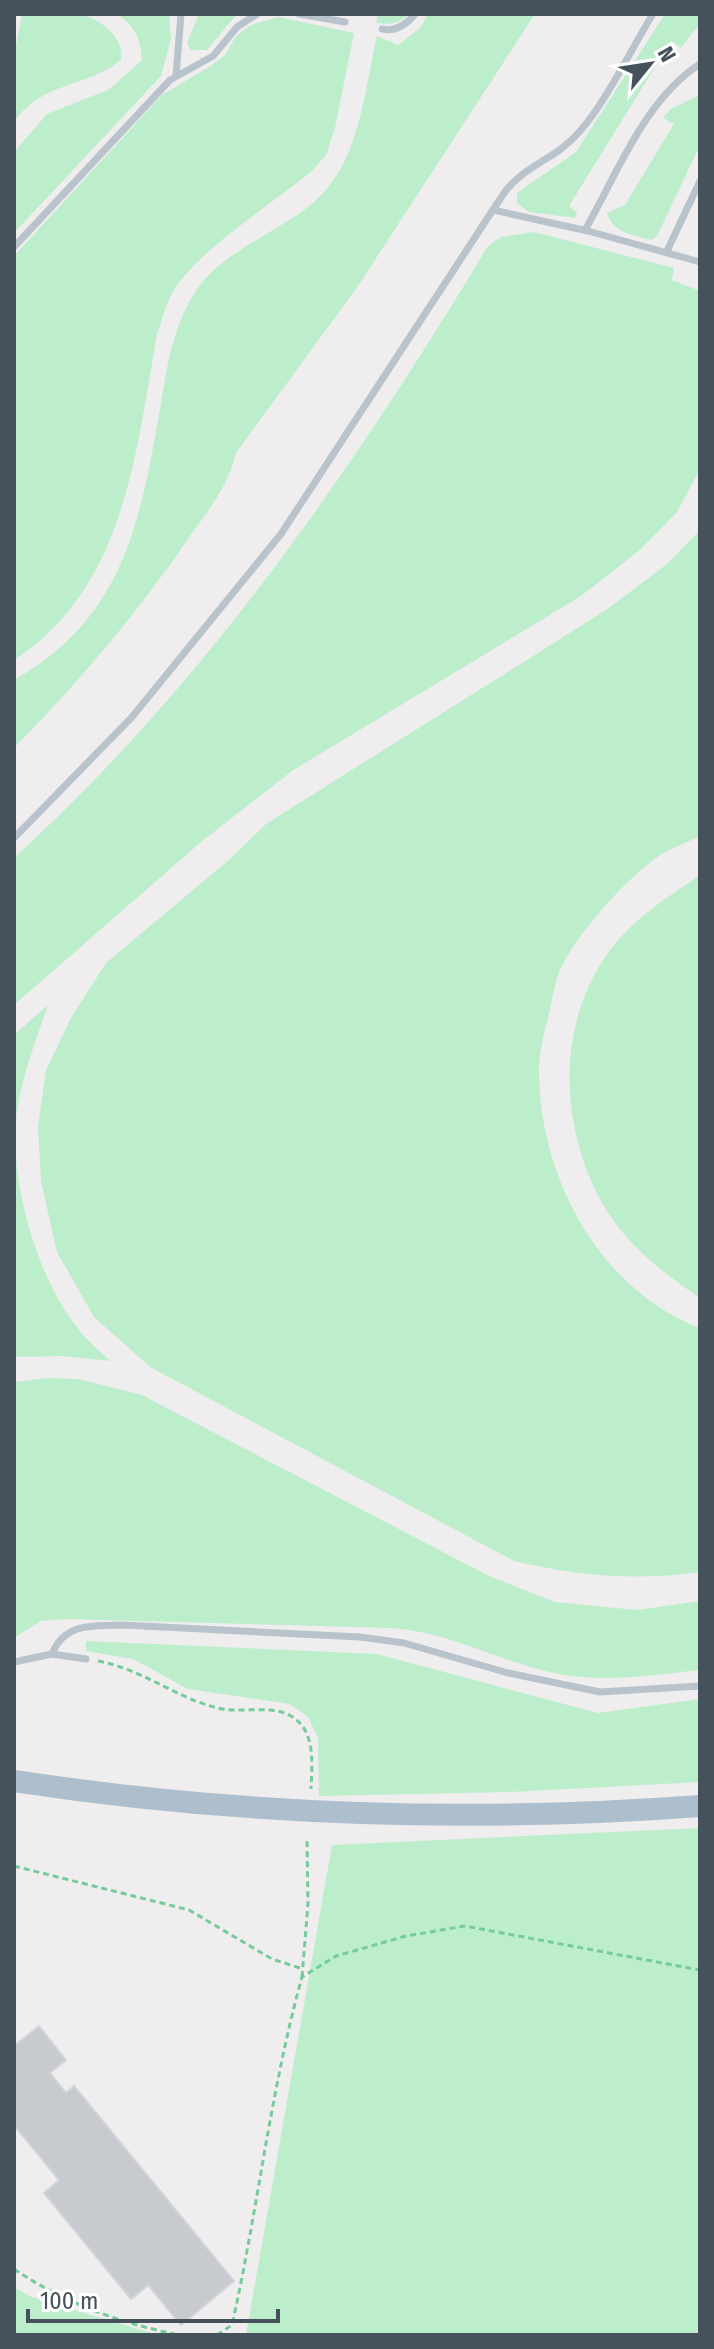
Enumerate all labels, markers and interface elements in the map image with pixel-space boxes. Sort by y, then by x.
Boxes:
north arrow [610,24,690,104]
text: N [652,42,682,67]
scale bar [28,2273,278,2323]
text: 100 m [40,2287,98,2315]

